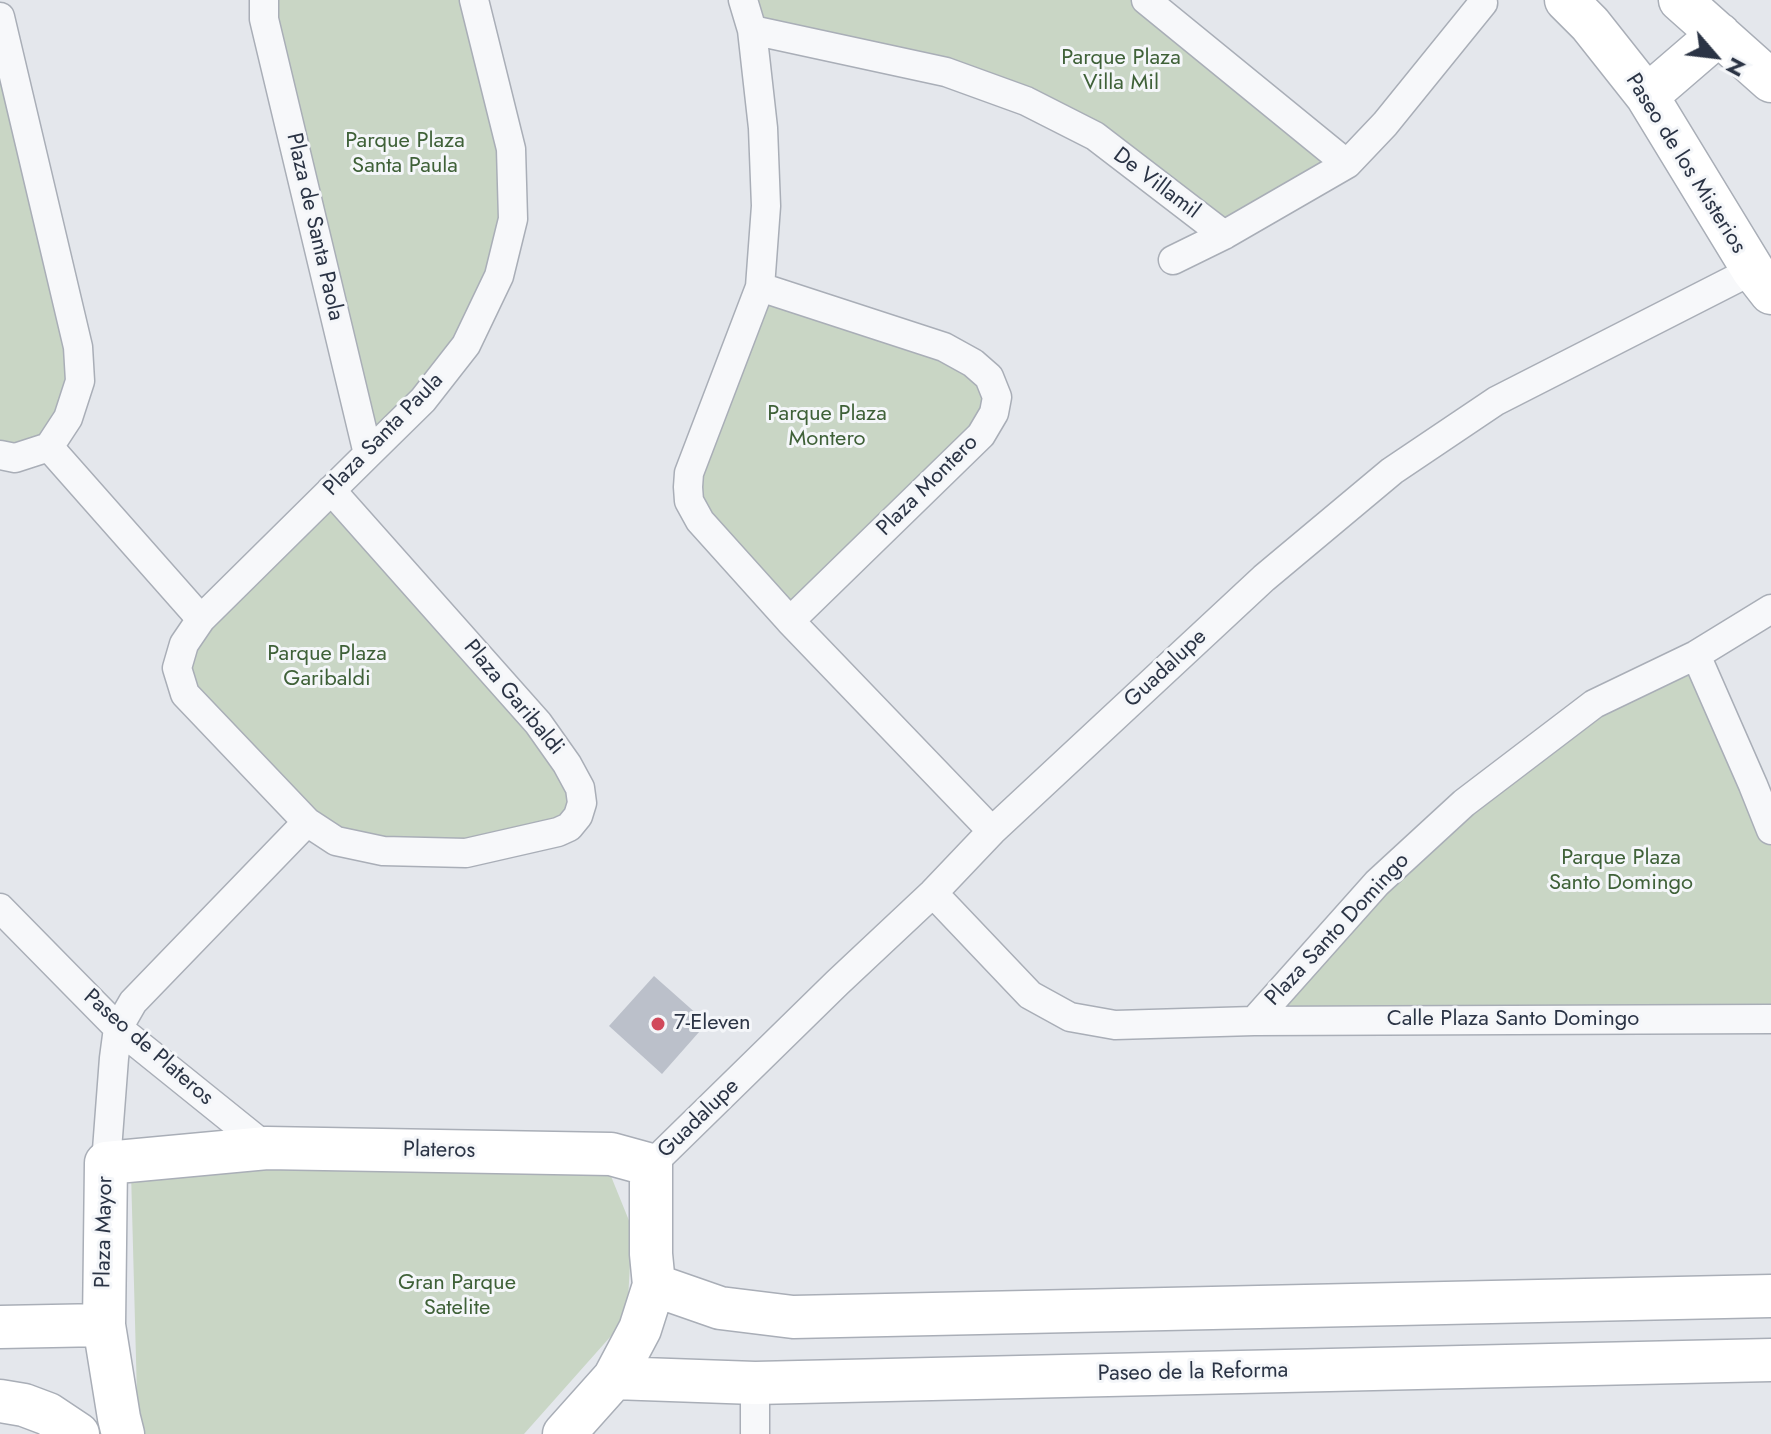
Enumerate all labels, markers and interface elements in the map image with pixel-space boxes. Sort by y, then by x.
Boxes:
north arrow [1675,16,1755,96]
park label: Parque Plaza Villa Mil [1061,46,1181,98]
text: N [1718,52,1754,82]
street label: Paseo de los Misterios [1619,69,1751,259]
park label: Parque Plaza Santa Paula [345,129,465,180]
street label: Plaza de Santa Paola [280,131,348,323]
street label: De Villamil [1107,143,1205,225]
street label: Plaza Santa Paula [319,368,449,502]
park label: Parque Plaza Montero [767,402,887,454]
street label: Plaza Montero [872,430,984,542]
street label: Guadalupe [1119,624,1213,714]
street label: Plaza Garibaldi [457,635,569,761]
park label: Parque Plaza Garibaldi [267,642,387,694]
park label: Parque Plaza Santo Domingo [1549,846,1693,898]
street label: Plaza Santo Domingo [1260,848,1416,1012]
street label: Paseo de Plateros [78,984,218,1112]
street label: Calle Plaza Santo Domingo [1387,1007,1639,1033]
place label: 7-Eleven [674,1011,751,1037]
marker: 7-Eleven [649,1015,667,1033]
street label: Guadalupe [653,1074,745,1164]
street label: Plateros [403,1137,475,1165]
street label: Plaza Mayor [91,1176,119,1288]
park label: Gran Parque Satelite [398,1271,516,1322]
street label: Paseo de la Reforma [1097,1358,1289,1388]

